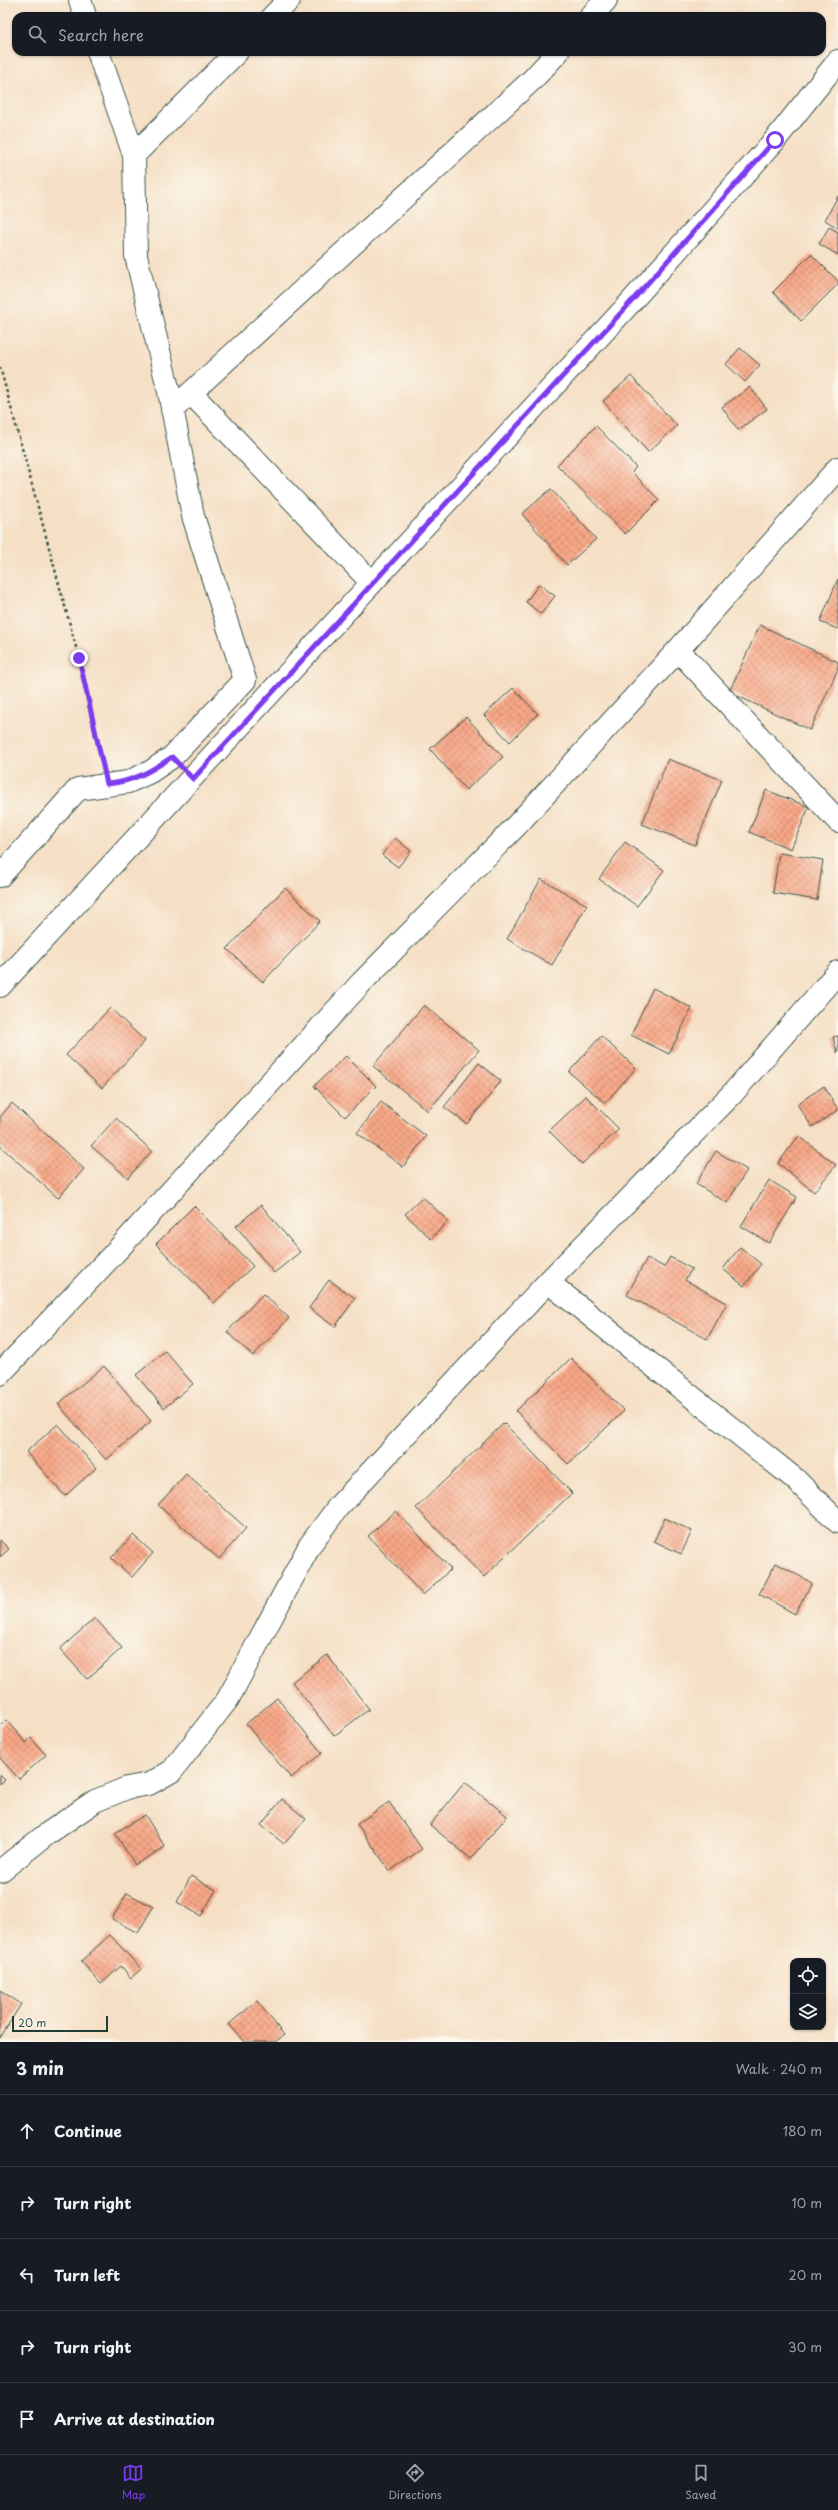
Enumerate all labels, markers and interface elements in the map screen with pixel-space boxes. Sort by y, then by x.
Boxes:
search box [12,12,826,56]
icon: search [26,23,48,45]
text: Search here [58,23,144,46]
route start [766,131,784,149]
route end [70,649,88,667]
map controls [790,1958,826,2030]
button: locate [790,1958,826,1994]
button: layers [790,1994,826,2030]
scale bar [12,2014,108,2033]
text: 20 m [18,2014,46,2031]
text: 3 min [16,2055,64,2081]
text: Walk · 240 m [736,2059,822,2078]
text: Continue [54,2119,122,2142]
icon: ahead [16,2120,38,2142]
text: 180 m [783,2121,822,2140]
text: Turn right [54,2191,131,2214]
icon: right [16,2192,38,2214]
text: 10 m [792,2193,822,2212]
text: Turn left [54,2263,120,2286]
icon: left [16,2264,38,2286]
text: 20 m [788,2265,822,2284]
text: Turn right [54,2335,131,2358]
icon: right [16,2336,38,2358]
text: 30 m [788,2337,822,2356]
text: Arrive at destination [54,2407,215,2430]
icon: arrive [16,2408,38,2430]
tab: Map [122,2462,145,2503]
tab: Directions [388,2462,442,2503]
tab: Saved [685,2462,716,2503]

